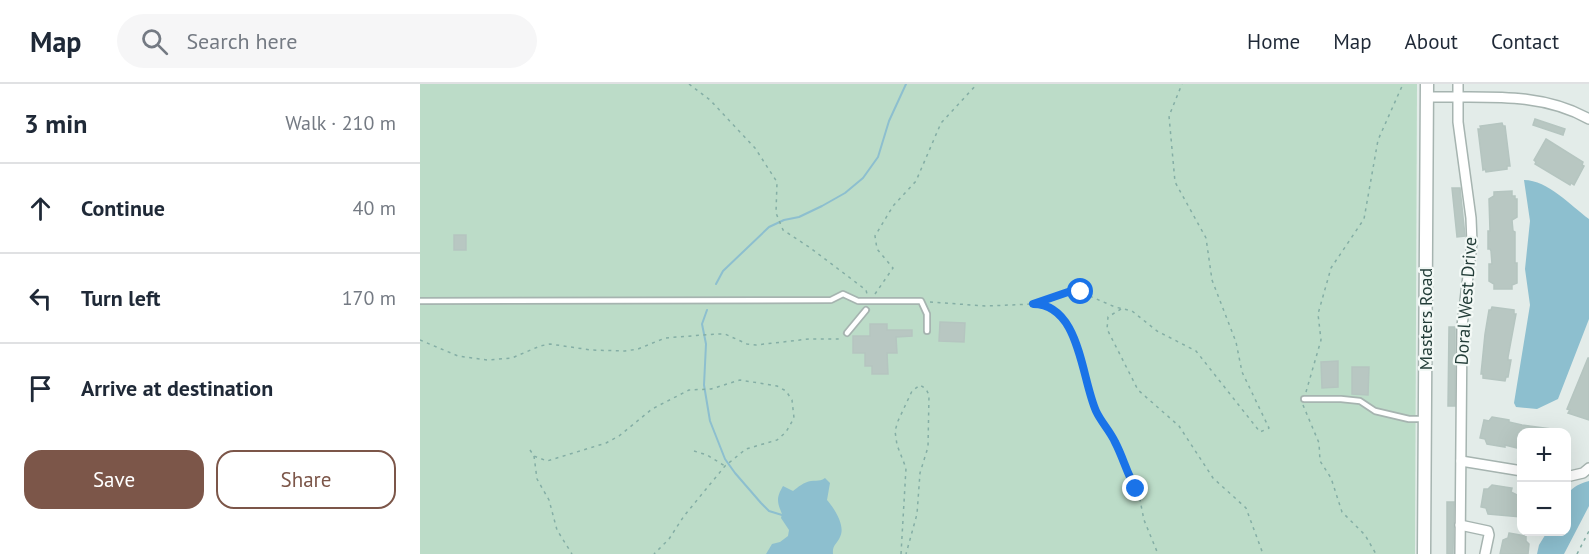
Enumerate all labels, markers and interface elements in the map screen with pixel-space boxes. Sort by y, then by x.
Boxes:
search box [117,14,537,68]
text: Map [30,23,81,60]
icon: search [138,25,171,58]
text: Search here [186,27,297,55]
text: Home [1247,28,1300,55]
text: Map [1333,28,1372,55]
text: About [1405,28,1458,55]
text: Contact [1491,28,1559,55]
text: 3 min [24,107,87,140]
text: Walk · 210 m [285,110,396,136]
icon: ahead [24,192,57,225]
text: Continue [81,194,165,222]
text: 40 m [353,195,396,221]
street label: Doral West Drive [1450,236,1481,366]
street label: Masters Road [1414,268,1437,370]
route start [1067,278,1093,304]
icon: left [24,282,57,315]
text: Turn left [81,284,161,312]
text: 170 m [342,285,396,311]
icon: arrive [24,372,57,405]
text: Arrive at destination [81,374,273,402]
map controls [1517,428,1571,536]
button: + [1517,428,1571,482]
button: Save [24,450,204,509]
button: Share [216,450,396,509]
route end [1122,475,1148,501]
button: − [1517,482,1571,536]

